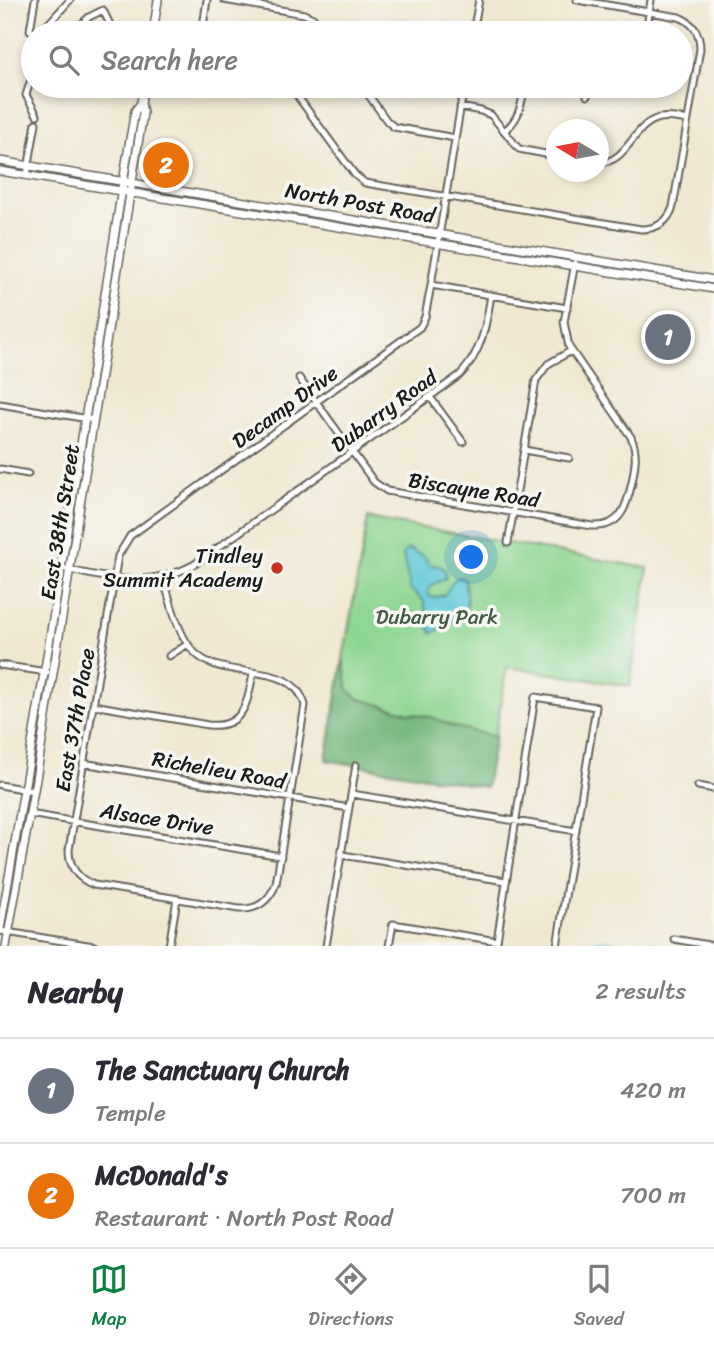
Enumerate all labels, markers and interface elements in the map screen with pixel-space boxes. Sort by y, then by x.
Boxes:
search box [21,21,693,98]
text: Search here [101,37,238,83]
icon: search [45,41,83,79]
north arrow [546,119,609,182]
pin: 2 [143,139,189,191]
street label: North Post Road [282,171,440,235]
pin: 1 [645,311,691,363]
street label: Decamp Drive [223,355,347,459]
street label: Dubarry Road [323,358,447,463]
street label: East 38th Street [29,441,91,603]
street label: Biscayne Road [406,461,544,519]
place label: Tindley Summit Academy [103,537,263,599]
your location [454,540,488,574]
marker: Tindley Summit Academy [269,560,285,576]
park label: Dubarry Park [376,598,498,636]
street label: East 37th Place [44,645,106,795]
street label: Richelieu Road [149,740,291,801]
street label: Alsace Drive [97,791,217,847]
text: Nearby [28,965,123,1019]
text: 2 results [595,971,686,1012]
text: The Sanctuary Church [95,1047,350,1093]
text: 1 [46,1070,56,1111]
text: 420 m [620,1070,686,1111]
text: Temple [95,1093,166,1134]
text: McDonald's [95,1152,228,1198]
text: 2 [44,1175,58,1216]
text: 700 m [620,1175,686,1216]
text: Restaurant · North Post Road [95,1198,393,1239]
tab: Map [90,1260,128,1335]
tab: Directions [308,1260,394,1335]
tab: Saved [574,1260,624,1335]

